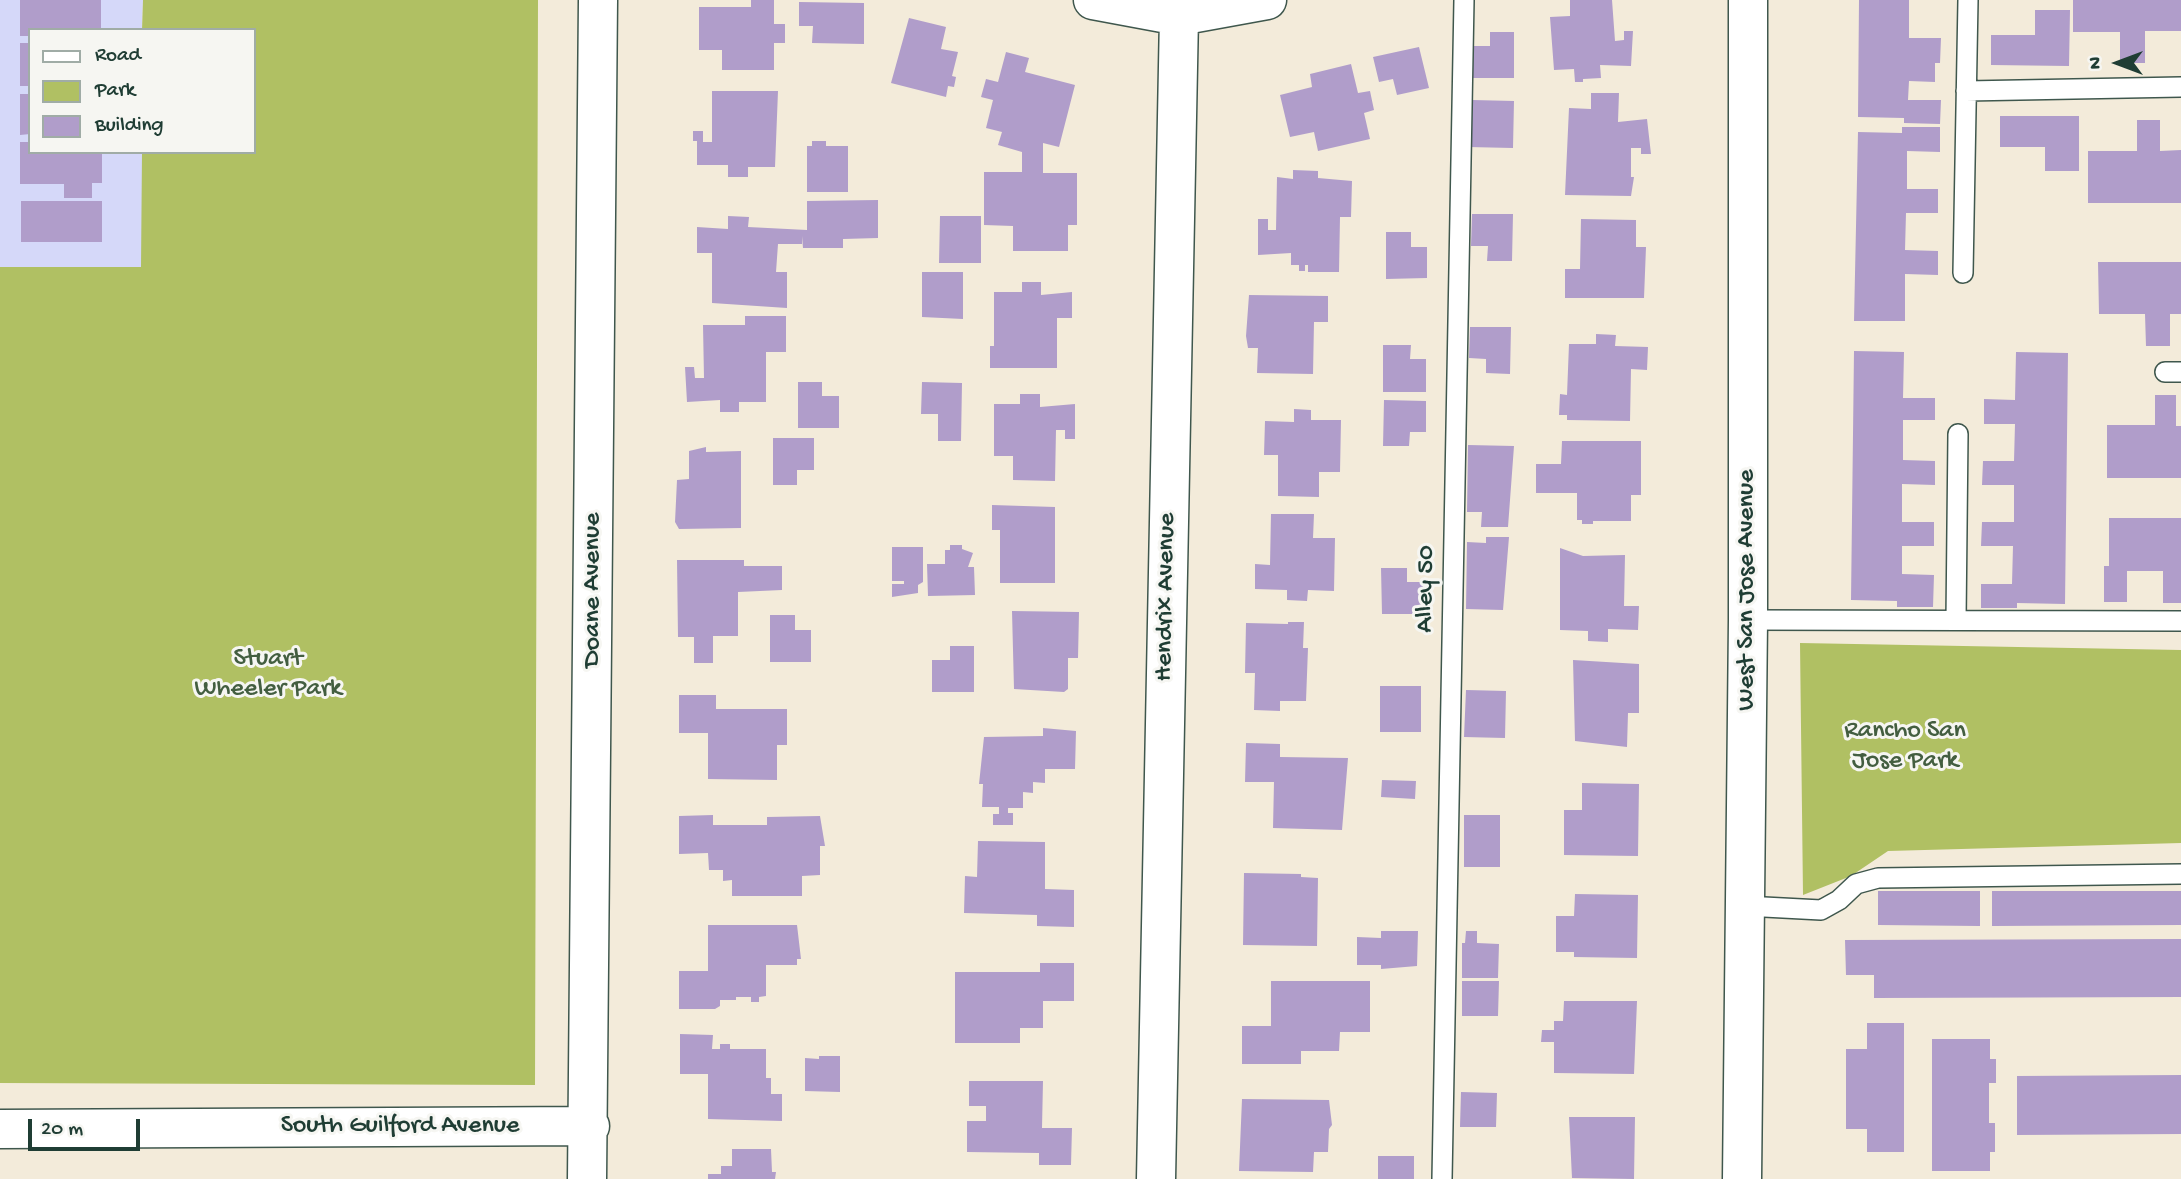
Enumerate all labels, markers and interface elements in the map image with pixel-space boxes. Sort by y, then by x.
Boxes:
legend [28,28,256,154]
north arrow [2083,28,2153,98]
text: Road [95,44,141,69]
text: N [2085,57,2108,69]
text: Park [95,79,135,104]
text: Building [95,114,164,139]
street label: West San Jose Avenue [1732,469,1764,711]
street label: Hendrix Avenue [1150,512,1184,682]
street label: Doane Avenue [578,513,610,667]
street label: Alley 50 [1411,545,1443,633]
park label: Stuart Wheeler Park [195,644,341,706]
park label: Rancho San Jose Park [1844,716,1966,778]
scale bar [32,1106,144,1150]
street label: South Guilford Avenue [281,1111,519,1143]
text: 20 m [41,1118,83,1143]

